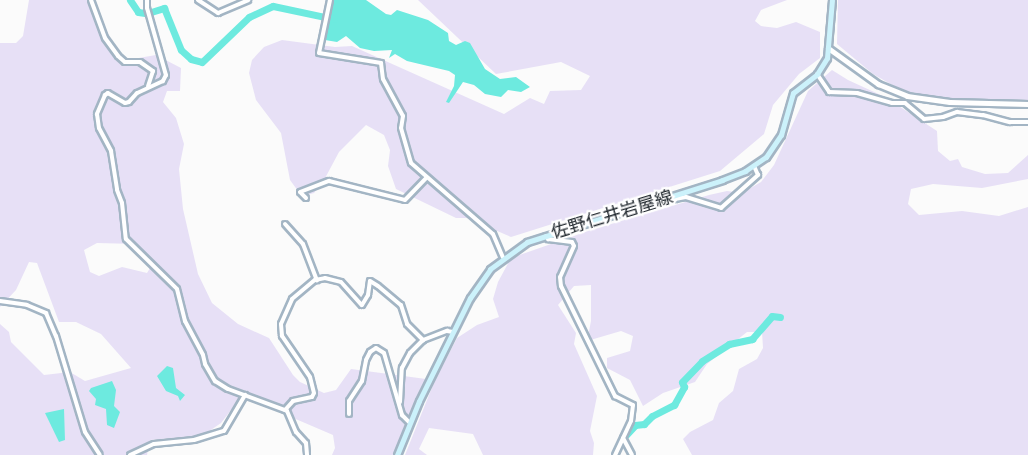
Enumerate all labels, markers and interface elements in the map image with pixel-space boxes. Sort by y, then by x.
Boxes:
street label: 佐野仁井岩屋線 [549,186,675,244]

